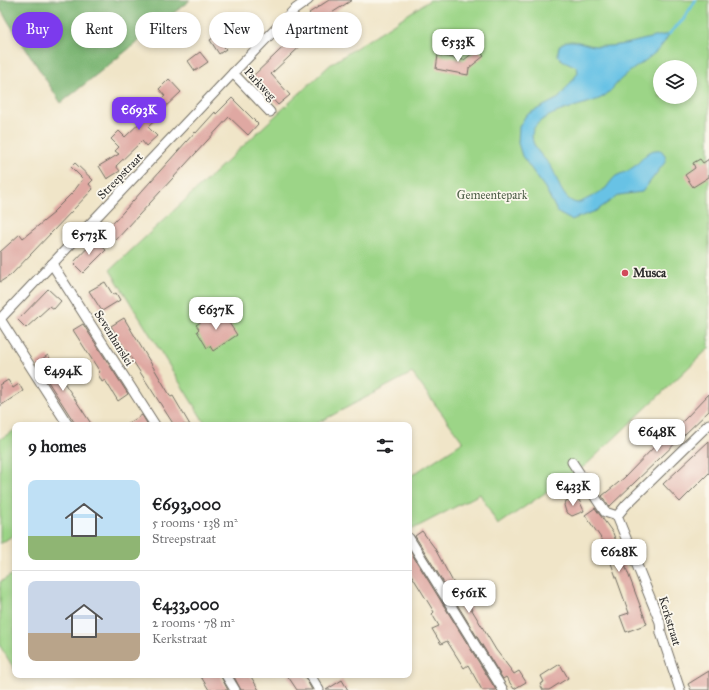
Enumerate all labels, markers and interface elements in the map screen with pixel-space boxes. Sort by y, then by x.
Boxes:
chip: Buy [12,12,63,48]
chip: Rent [71,12,127,48]
chip: Filters [135,12,201,48]
chip: New [209,12,264,48]
chip: Apartment [272,12,362,48]
pin: €533K [430,29,486,63]
text: €533K [441,34,475,50]
map controls [653,60,697,104]
button: layers [653,60,697,104]
street label: Parkweg [240,65,279,104]
pin: €693K [111,97,167,131]
text: €693K [121,102,157,118]
street label: Streepstraat [94,149,146,202]
park label: Gemeentepark [457,188,528,202]
pin: €573K [61,222,117,256]
text: €573K [71,227,107,243]
place label: Musca [633,266,667,280]
marker: Musca [620,268,630,278]
pin: €637K [188,297,244,331]
text: €637K [198,302,234,318]
street label: Sevenhanslei [91,308,137,369]
pin: €494K [35,358,91,392]
text: €494K [44,363,82,379]
pin: €648K [629,419,685,453]
text: €648K [638,424,676,440]
icon: filters [374,435,396,457]
text: 9 homes [28,436,86,457]
pin: €433K [545,473,601,507]
text: €433K [556,478,590,494]
text: €693,000 [152,494,221,515]
icon: home [60,496,108,544]
text: 5 rooms · 138 m² [152,515,238,531]
text: Streepstraat [152,531,216,547]
pin: €628K [591,539,647,573]
text: €628K [600,544,638,560]
pin: €561K [441,580,497,614]
text: €561K [452,585,486,601]
text: €433,000 [152,594,219,615]
street label: Kerkstraat [656,595,684,648]
icon: home [60,597,108,645]
text: 2 rooms · 78 m² [152,615,235,631]
text: Kerkstraat [152,631,207,647]

